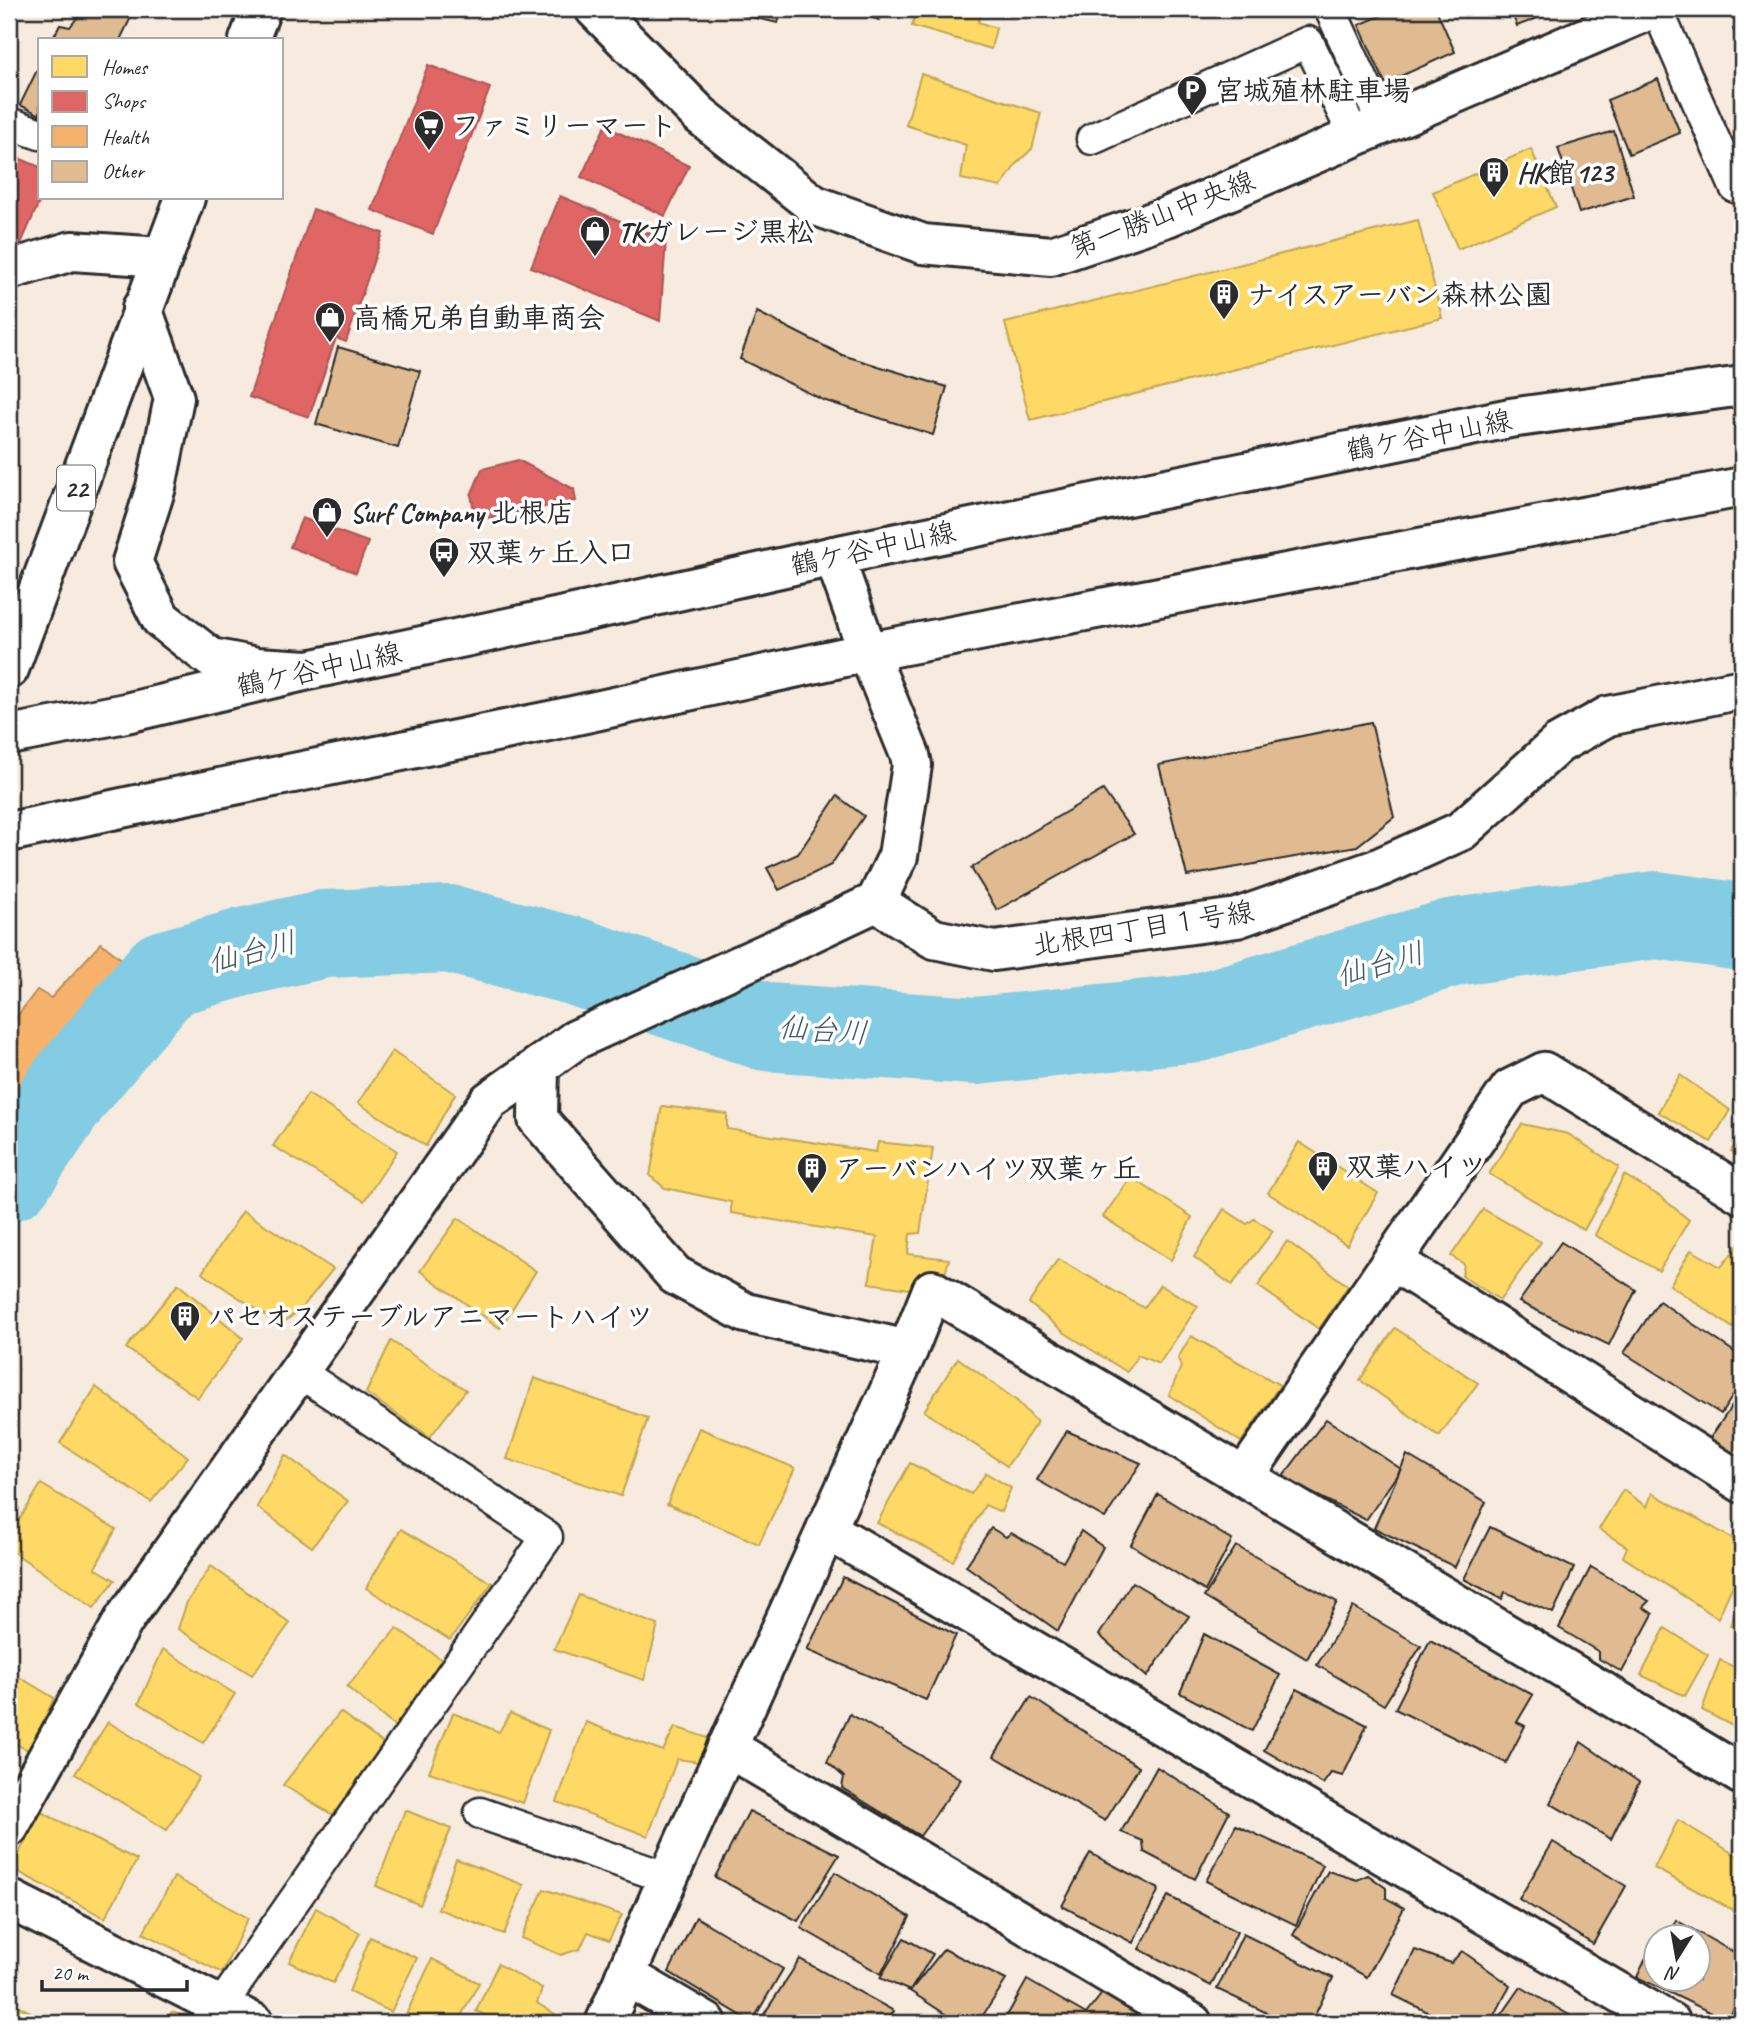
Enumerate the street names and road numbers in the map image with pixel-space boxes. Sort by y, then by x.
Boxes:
street label: 第一勝山中央線 [1064,163,1260,265]
street label: 鶴ケ谷中山線 [1343,402,1515,468]
road number: 22 [57,466,95,510]
street label: 鶴ケ谷中山線 [787,513,959,583]
street label: 鶴ケ谷中山線 [233,634,405,704]
street label: 北根四丁目１号線 [1030,893,1256,963]

